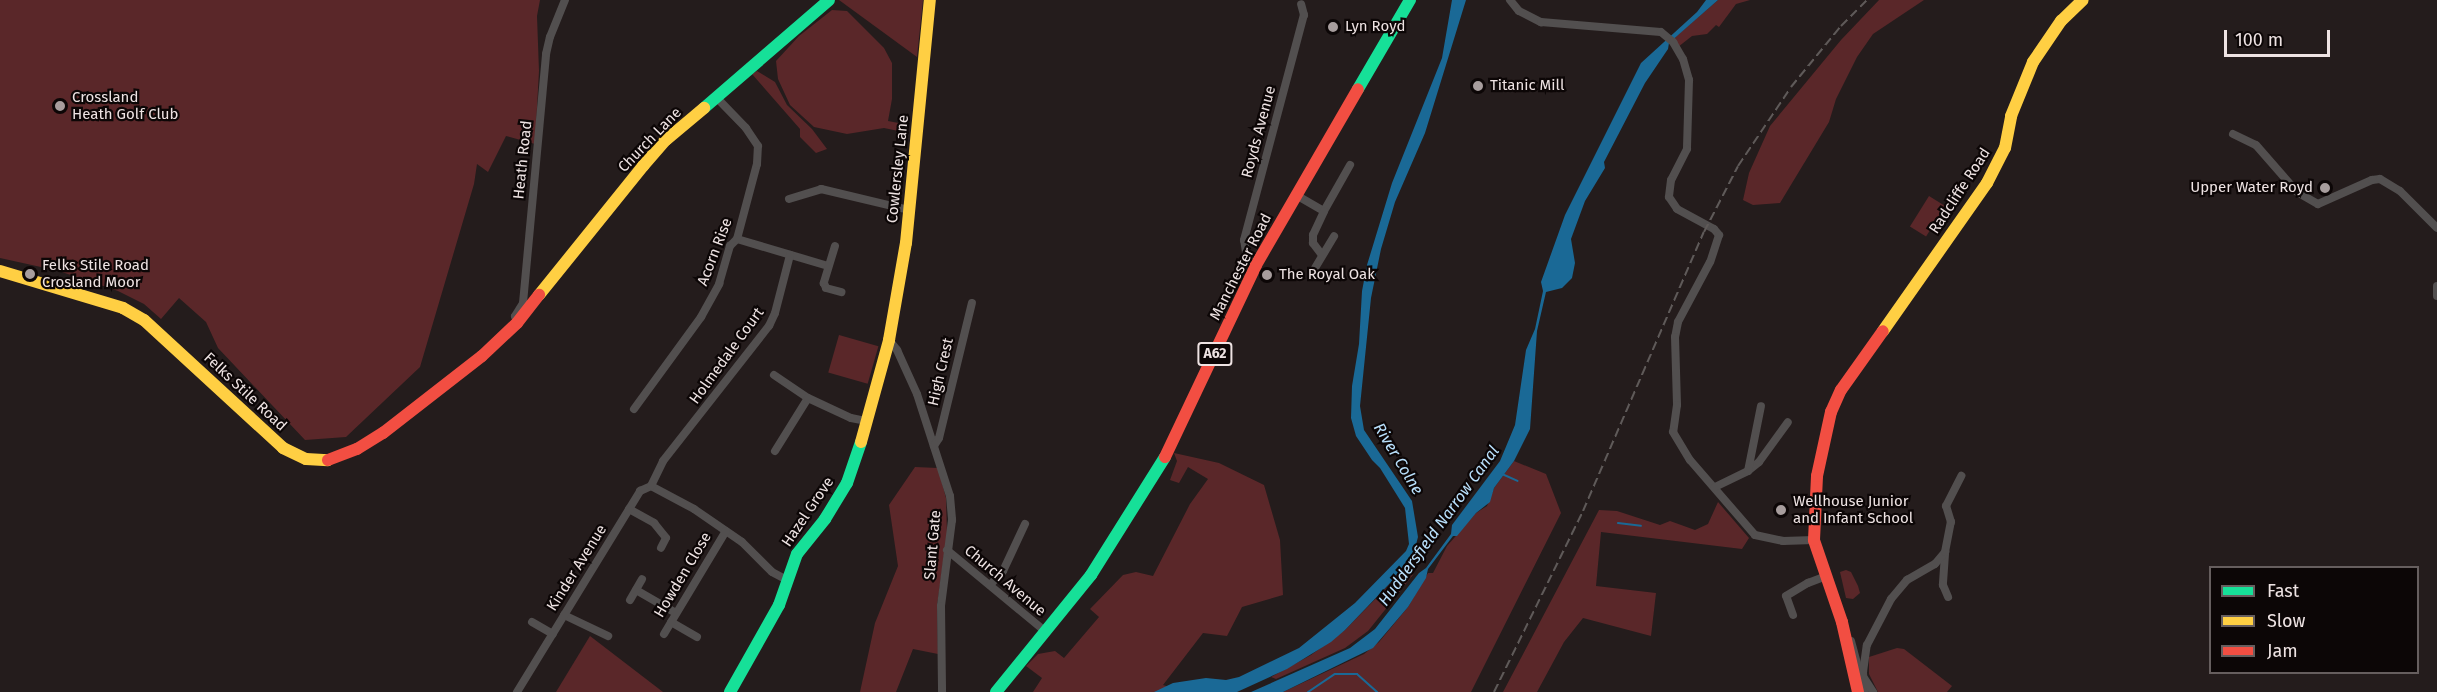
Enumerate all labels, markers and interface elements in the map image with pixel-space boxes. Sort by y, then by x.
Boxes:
place label: Lyn Royd [1345,18,1405,36]
scale bar [2227,18,2334,56]
marker: Lyn Royd [1326,20,1340,34]
text: 100 m [2235,29,2283,51]
place label: Titanic Mill [1490,77,1564,95]
marker: Titanic Mill [1471,79,1485,93]
street label: Royds Avenue [1238,84,1280,180]
place label: Crossland Heath Golf Club [72,88,178,123]
marker: Crossland Heath Golf Club [53,99,67,113]
street label: Church Lane [615,104,685,176]
street label: Cowlersley Lane [883,114,913,224]
street label: Heath Road [510,120,536,200]
street label: Radcliffe Road [1926,145,1994,237]
place label: Upper Water Royd [2190,179,2313,197]
marker: Upper Water Royd [2318,181,2332,195]
street label: Manchester Road [1206,211,1276,323]
street label: Acorn Rise [694,216,736,288]
place label: Felks Stile Road Crosland Moor [42,256,149,291]
place label: The Royal Oak [1279,266,1375,284]
marker: Felks Stile Road Crosland Moor [23,267,37,281]
marker: The Royal Oak [1260,268,1274,282]
street label: Holmedale Court [686,304,768,408]
street label: High Crest [924,336,958,408]
road number: A62 [1197,343,1233,365]
street label: Felks Stile Road [200,349,290,435]
water label: River Colne [1369,420,1427,498]
water label: Huddersfield Narrow Canal [1375,442,1503,610]
street label: Hazel Grove [778,474,838,550]
place label: Wellhouse Junior and Infant School [1793,492,1913,527]
marker: Wellhouse Junior and Infant School [1774,503,1788,517]
street label: Slant Gate [921,509,945,581]
street label: Kinder Avenue [543,521,611,615]
street label: Howden Close [651,529,715,621]
street label: Church Avenue [961,542,1049,620]
legend [2209,566,2419,674]
text: Fast [2267,580,2299,602]
text: Slow [2267,610,2305,632]
text: Jam [2267,640,2298,662]

